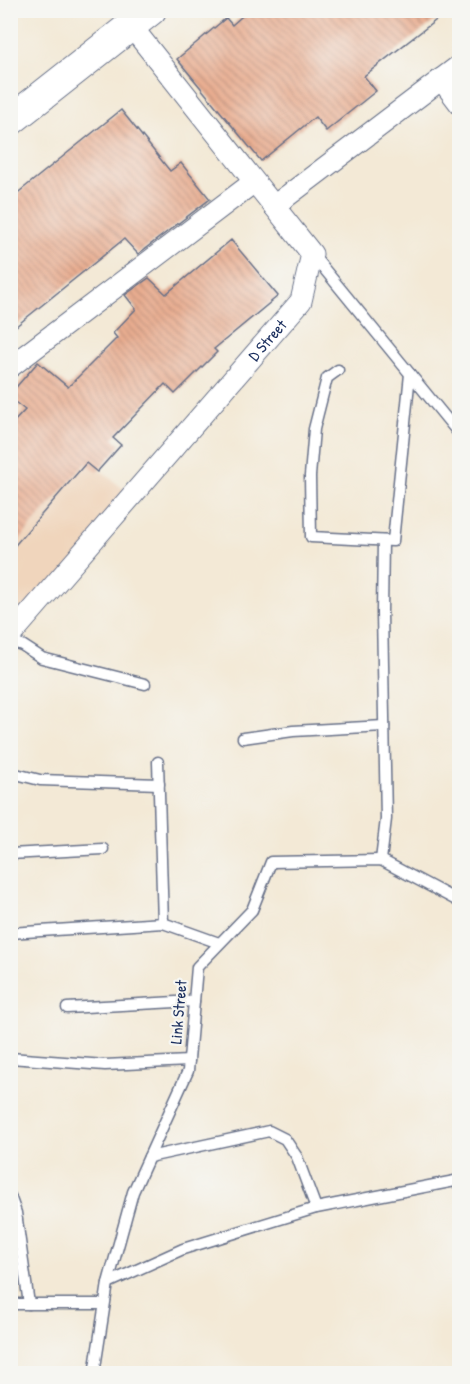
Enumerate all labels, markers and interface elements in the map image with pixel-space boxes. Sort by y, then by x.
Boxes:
street label: D Street [243,314,292,366]
street label: Link Street [164,979,192,1045]

